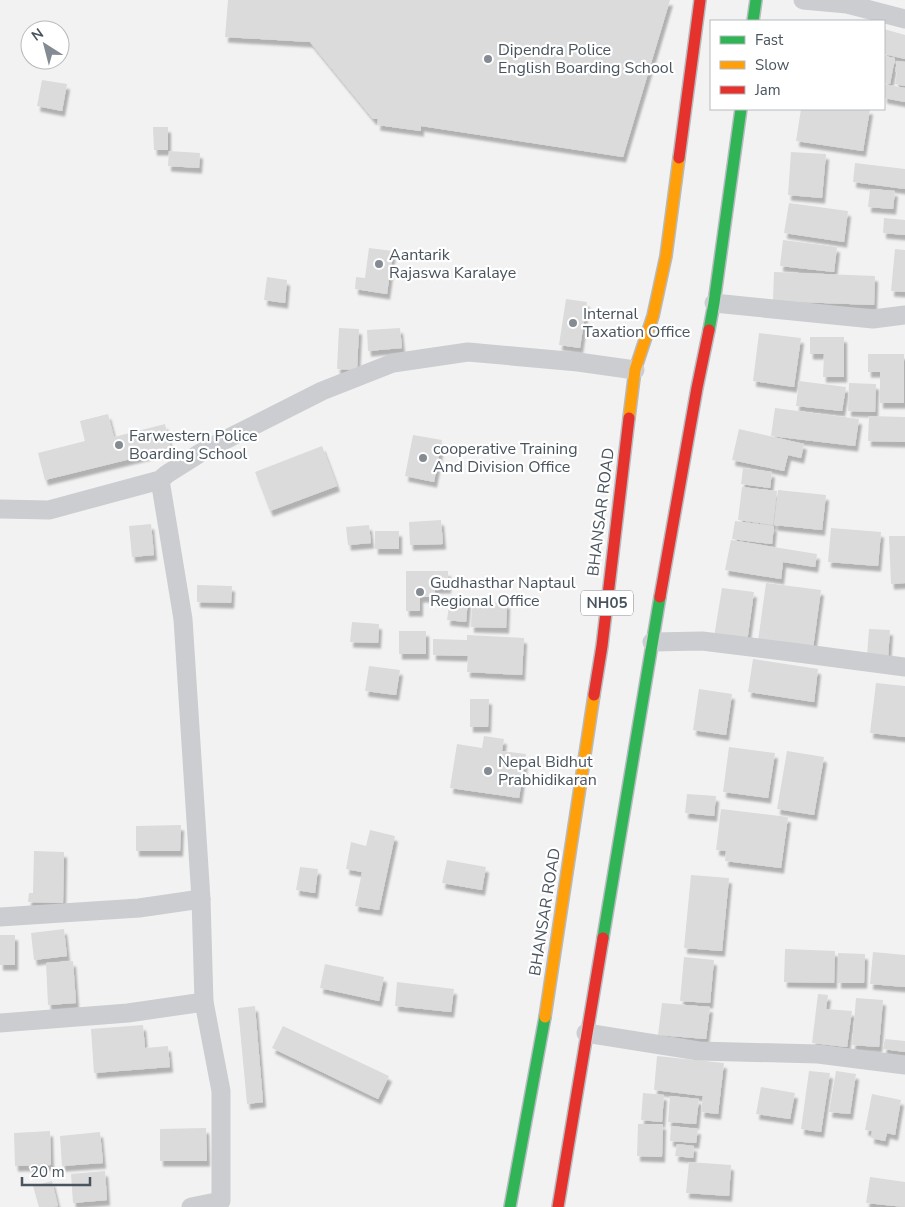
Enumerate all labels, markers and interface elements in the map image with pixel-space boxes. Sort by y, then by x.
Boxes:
north arrow [20,20,70,70]
legend [710,20,885,110]
text: N [28,24,47,46]
text: Fast [755,30,784,50]
place label: Dipendra Police English Boarding School [498,39,674,79]
marker: Dipendra Police English Boarding School [482,53,494,65]
text: Slow [755,55,790,75]
text: Jam [754,80,781,100]
place label: Aantarik Rajaswa Karalaye [389,244,516,284]
marker: Aantarik Rajaswa Karalaye [373,258,385,270]
place label: Internal Taxation Office [583,303,690,343]
marker: Internal Taxation Office [567,317,579,329]
place label: Farwestern Police Boarding School [129,425,257,465]
place label: cooperative Training And Division Office [433,438,578,478]
marker: Farwestern Police Boarding School [113,439,125,451]
street label: BHANSAR ROAD [582,447,620,577]
marker: cooperative Training And Division Office [417,452,429,464]
place label: Gudhasthar Naptaul Regional Office [430,572,576,612]
marker: Gudhasthar Naptaul Regional Office [414,586,426,598]
road number: NH05 [581,590,633,616]
place label: Nepal Bidhut Prabhidikaran [498,751,597,791]
marker: Nepal Bidhut Prabhidikaran [482,765,494,777]
street label: BHANSAR ROAD [524,847,566,977]
scale bar [22,1154,90,1186]
text: 20 m [30,1162,65,1182]

